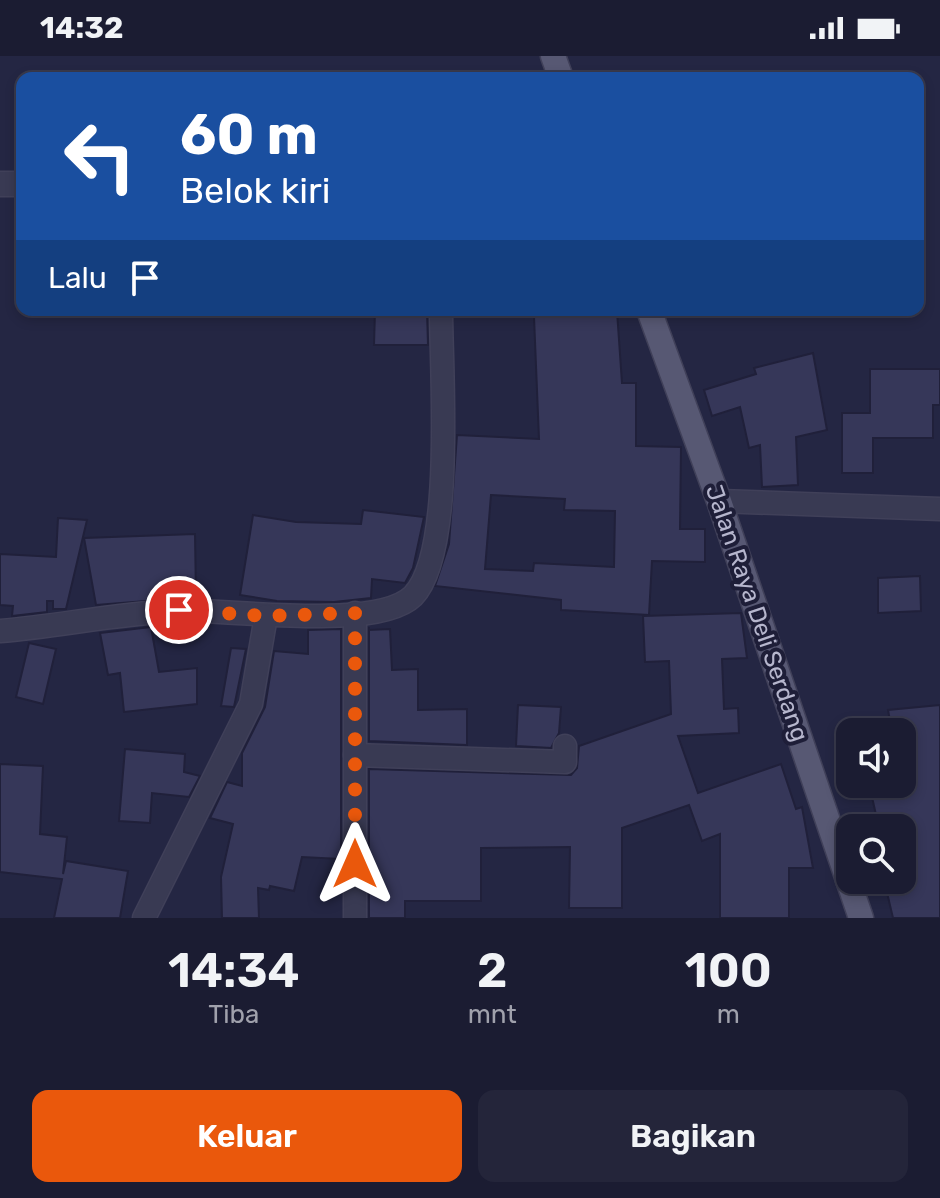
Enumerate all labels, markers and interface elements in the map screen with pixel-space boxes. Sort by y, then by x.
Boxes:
text: 14:32 [40,10,123,46]
text: 60 m [180,102,318,168]
icon: left [48,104,152,208]
text: Belok kiri [180,169,330,212]
icon: arrive [123,256,167,300]
text: Lalu [48,260,107,296]
street label: Jalan Raya Deli Serdang [700,481,814,745]
pin [145,576,213,644]
icon: arrive [157,588,201,632]
map controls [836,718,916,894]
button: sound [836,718,916,798]
button: search [836,814,916,894]
position arrow [313,822,397,906]
text: 14:34 [168,942,300,999]
text: 2 [477,942,507,999]
text: 100 [685,942,772,999]
text: Tiba [208,999,259,1030]
text: mnt [468,999,517,1030]
text: m [717,999,740,1030]
button: Keluar [32,1090,462,1182]
button: Bagikan [478,1090,908,1182]

